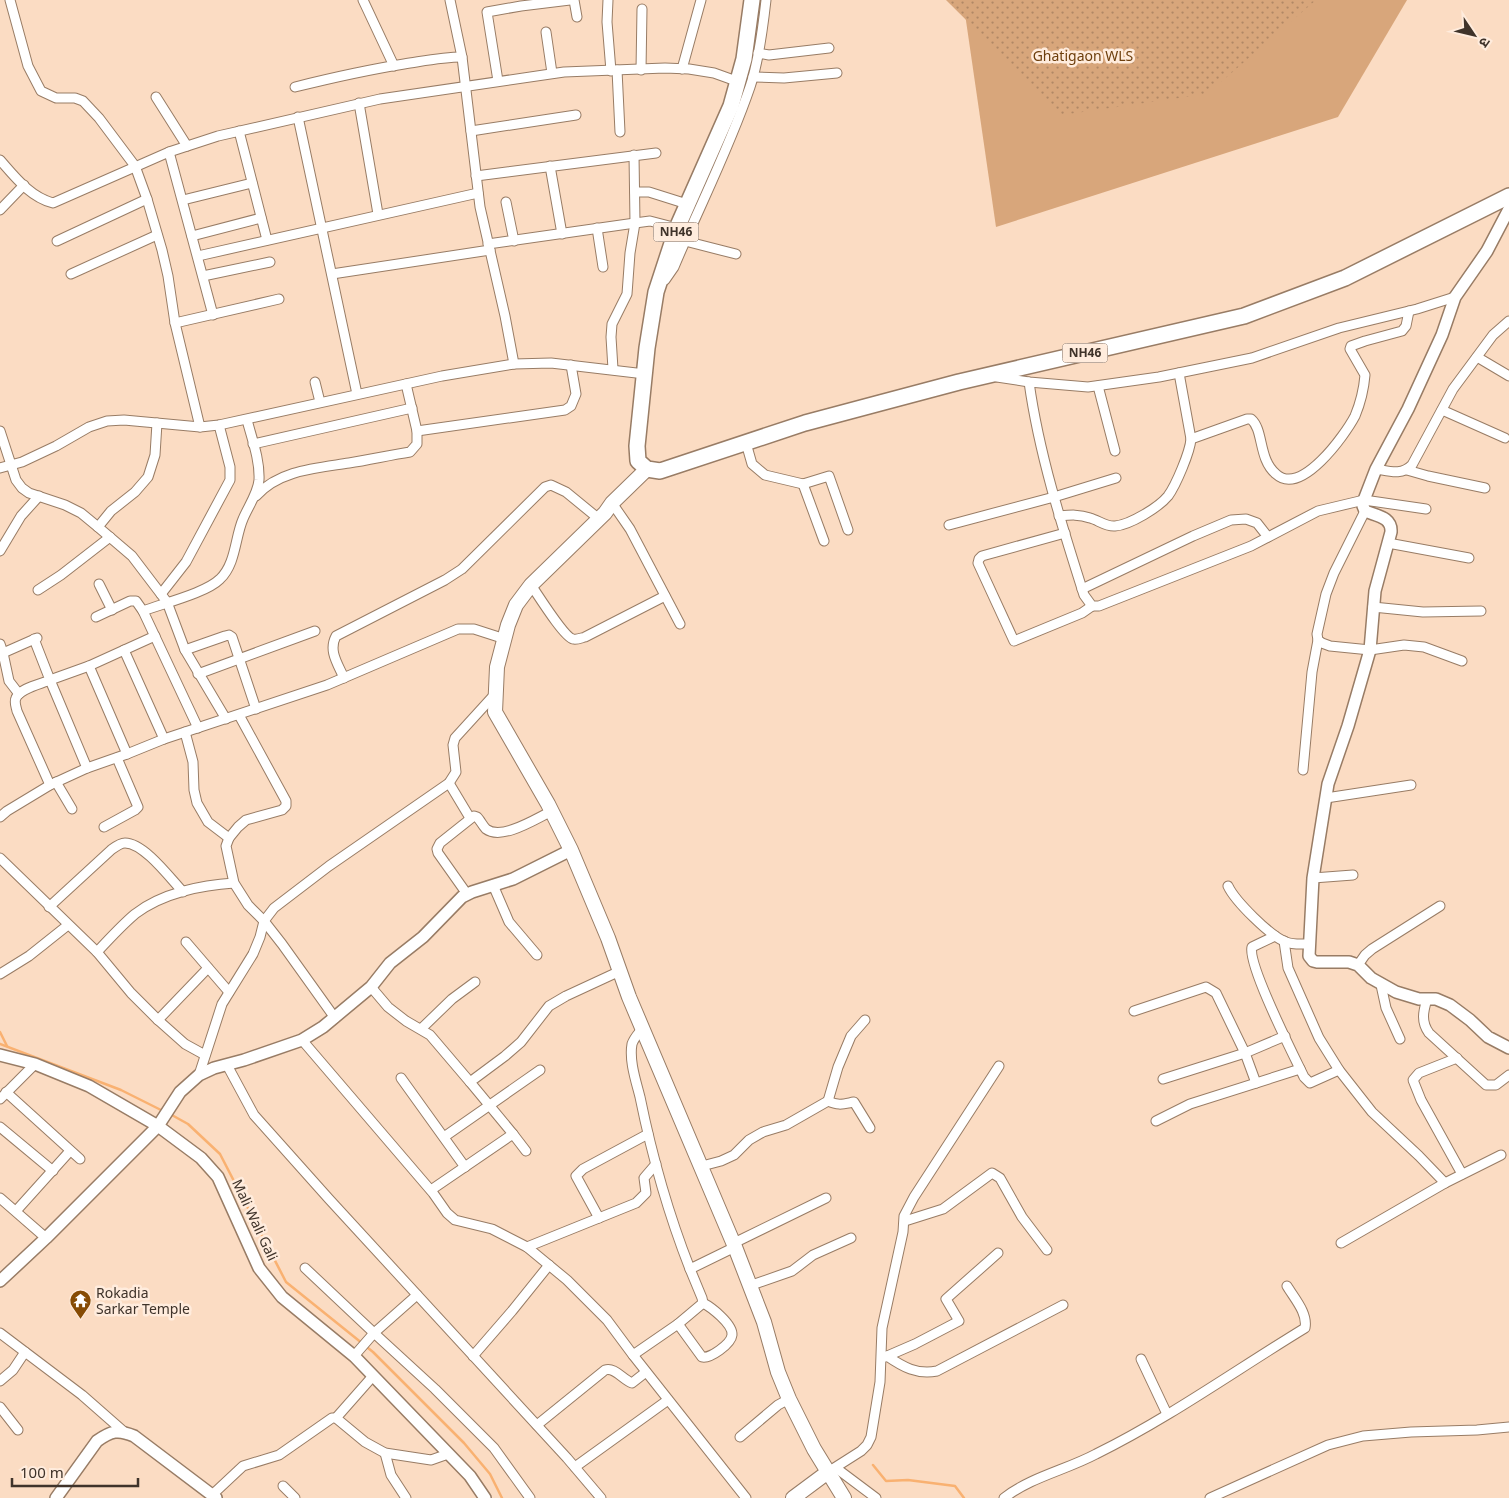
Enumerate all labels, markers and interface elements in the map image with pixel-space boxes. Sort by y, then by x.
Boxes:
north arrow [1449,10,1499,60]
text: उ [1474,34,1495,52]
park label: Ghatigaon WLS [1033,46,1134,65]
road number: NH46 [654,222,698,242]
road number: NH46 [1062,343,1108,362]
street label: Mali Wali Gali [228,1176,283,1264]
place label: Rokadia Sarkar Temple [96,1283,190,1318]
temple icon: Rokadia Sarkar Temple [68,1289,92,1320]
scale bar [12,1456,139,1488]
text: 100 m [20,1462,64,1482]

